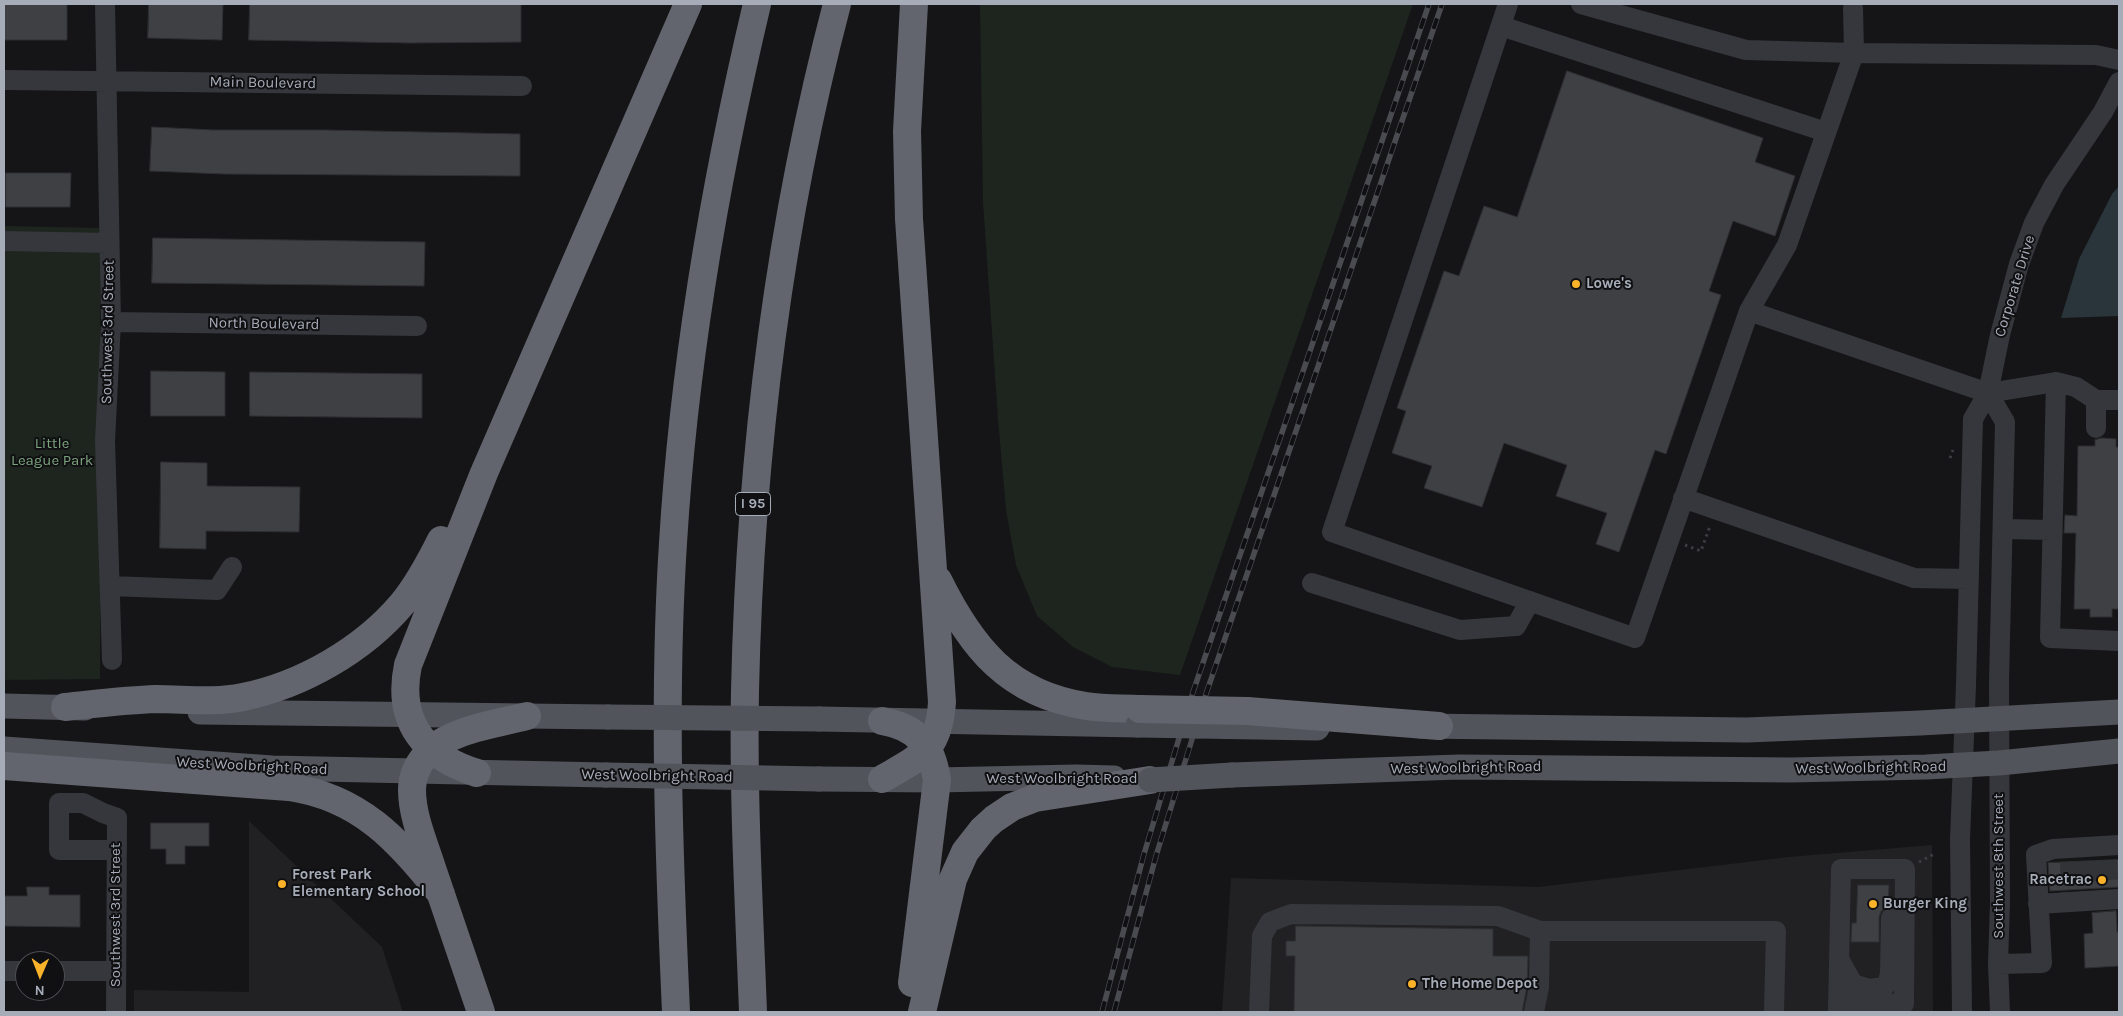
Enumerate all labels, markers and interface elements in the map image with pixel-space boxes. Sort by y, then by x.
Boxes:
street label: Main Boulevard [210,73,316,93]
street label: Corporate Drive [1991,233,2039,339]
street label: Southwest 3rd Street [98,260,118,404]
place label: Lowe's [1586,275,1632,293]
marker: Lowe's [1570,278,1582,290]
street label: North Boulevard [208,314,320,334]
park label: Little League Park [11,435,93,470]
road number: I 95 [736,492,770,516]
street label: West Woolbright Road [176,753,328,779]
street label: West Woolbright Road [1390,758,1542,778]
street label: West Woolbright Road [1795,758,1947,778]
street label: West Woolbright Road [581,766,733,786]
street label: West Woolbright Road [986,770,1138,788]
street label: Southwest 8th Street [1990,793,2008,939]
street label: Southwest 3rd Street [107,843,125,987]
place label: Forest Park Elementary School [292,866,425,901]
place label: Racetrac [2029,871,2092,889]
marker: Racetrac [2096,874,2108,886]
marker: Forest Park Elementary School [276,878,288,890]
place label: Burger King [1883,895,1967,913]
marker: Burger King [1867,898,1879,910]
north arrow [15,951,65,1001]
place label: The Home Depot [1422,975,1538,993]
marker: The Home Depot [1406,978,1418,990]
text: N [35,982,45,999]

